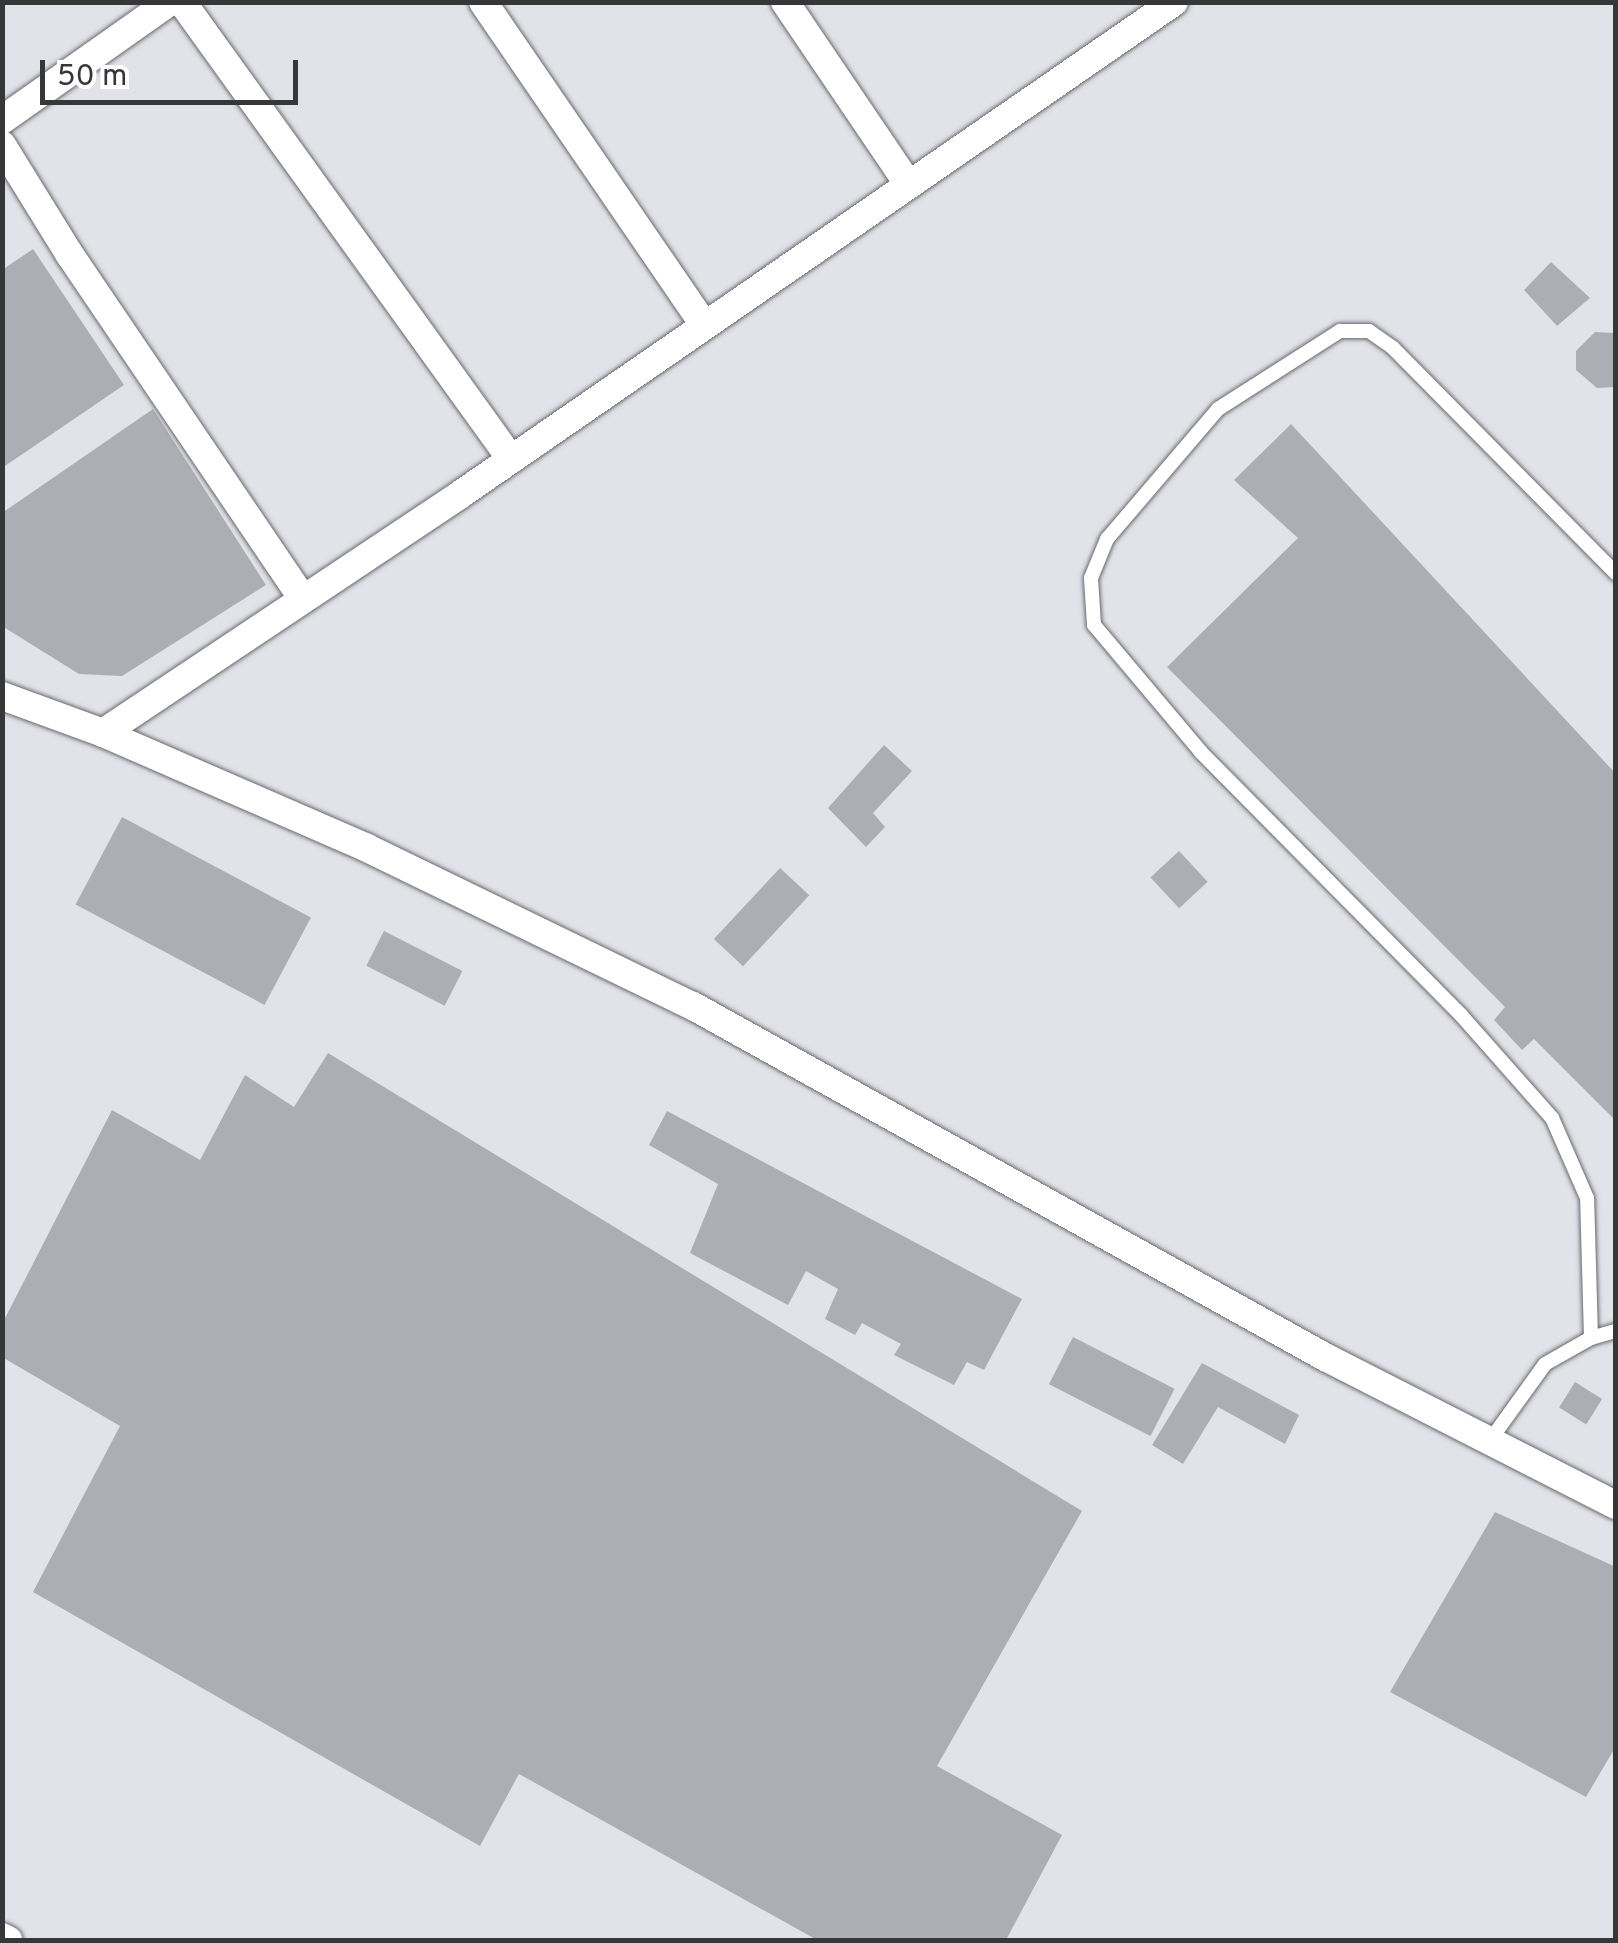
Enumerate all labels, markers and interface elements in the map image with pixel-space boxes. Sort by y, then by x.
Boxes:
scale bar [45,40,302,102]
text: 50 m [57,59,127,96]

